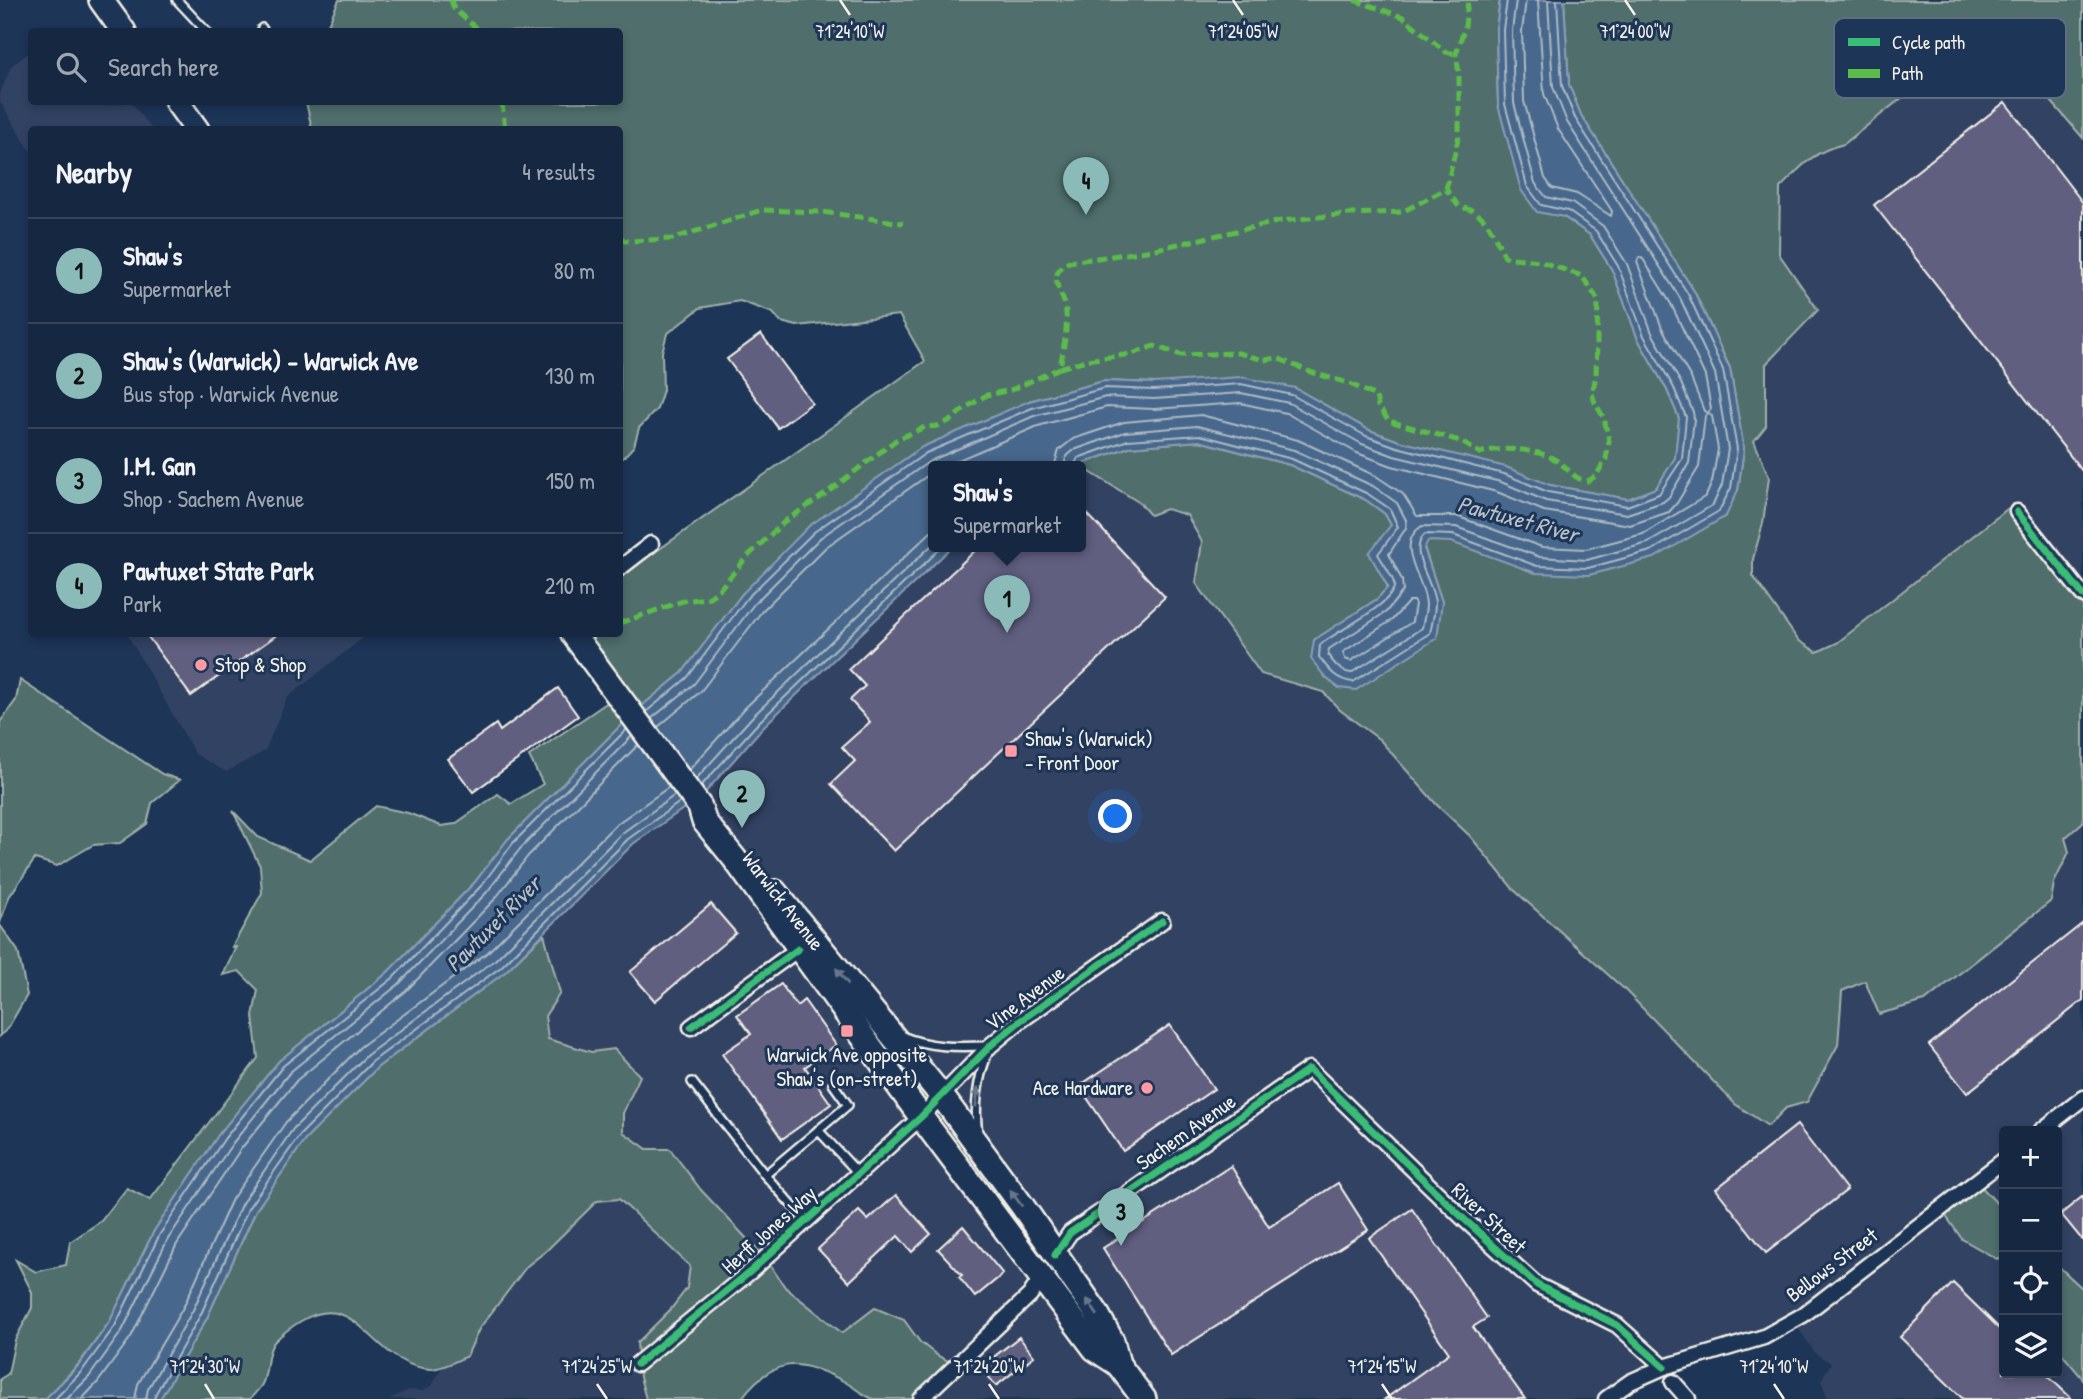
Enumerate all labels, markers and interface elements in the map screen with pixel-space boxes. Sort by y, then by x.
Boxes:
legend [1834,18,2066,98]
text: 71°24'10"W [816,19,884,44]
text: 71°24'05"W [1208,19,1278,44]
text: 71°24'00"W [1600,19,1670,44]
search box [28,28,623,105]
text: Cycle path [1892,29,1965,55]
icon: search [52,48,90,86]
text: Search here [108,49,219,84]
text: Path [1892,60,1923,86]
text: Nearby [56,152,132,192]
text: 4 results [522,156,595,187]
pin: 4 [1063,157,1109,215]
text: Shaw's [123,238,182,273]
text: 1 [75,255,83,286]
text: 80 m [554,255,595,286]
text: Supermarket [123,273,231,304]
text: Shaw's (Warwick) - Warwick Ave [123,343,418,378]
text: 2 [74,360,84,391]
text: 130 m [545,360,595,391]
text: Bus stop · Warwick Avenue [123,378,339,409]
text: I.M. Gan [123,448,196,483]
popup [928,461,1086,552]
text: 3 [74,465,84,496]
text: 150 m [546,465,595,496]
text: Shaw's [953,474,1012,509]
text: Shop · Sachem Avenue [123,483,304,514]
water label: Pawtuxet River [1455,488,1585,550]
text: Supermarket [953,509,1061,540]
text: Pawtuxet State Park [123,553,314,588]
text: 4 [75,570,83,601]
text: 210 m [545,570,595,601]
pin: 1 [984,575,1030,633]
text: Park [123,588,161,619]
place label: Stop & Shop [215,650,306,679]
marker: Stop & Shop [193,657,209,673]
place label: Shaw's (Warwick) - Front Door [1025,724,1153,777]
marker: Shaw's (Warwick) - Front Door [1003,743,1019,759]
pin: 2 [719,770,765,828]
your location [1098,799,1132,833]
street label: Warwick Avenue [735,845,831,956]
water label: Pawtuxet River [438,867,549,978]
street label: Vine Avenue [979,958,1070,1037]
one-way arrow [835,968,850,986]
marker: Warwick Ave opposite Shaw's (on-street) [839,1023,855,1039]
place label: Warwick Ave opposite Shaw's (on-street) [767,1040,927,1093]
place label: Ace Hardware [1033,1073,1133,1102]
marker: Ace Hardware [1139,1080,1155,1096]
one-way arrow [971,1086,982,1108]
street label: Sachem Avenue [1130,1087,1241,1177]
map controls [1999,1126,2062,1378]
button: + [1999,1126,2062,1189]
street label: River Street [1446,1175,1534,1260]
street label: Herff Jones Way [715,1179,823,1280]
pin: 3 [1098,1188,1144,1246]
one-way arrow [1009,1189,1023,1207]
button: − [1999,1189,2062,1252]
street label: Bellows Street [1780,1220,1884,1309]
button: locate [1999,1252,2062,1315]
one-way arrow [1085,1297,1098,1316]
button: layers [1999,1315,2062,1378]
text: 71°24'30"W [170,1354,240,1379]
text: 71°24'25"W [562,1354,632,1379]
text: 71°24'20"W [954,1354,1024,1379]
text: 71°24'15"W [1348,1354,1416,1379]
text: 71°24'10"W [1740,1354,1808,1379]

